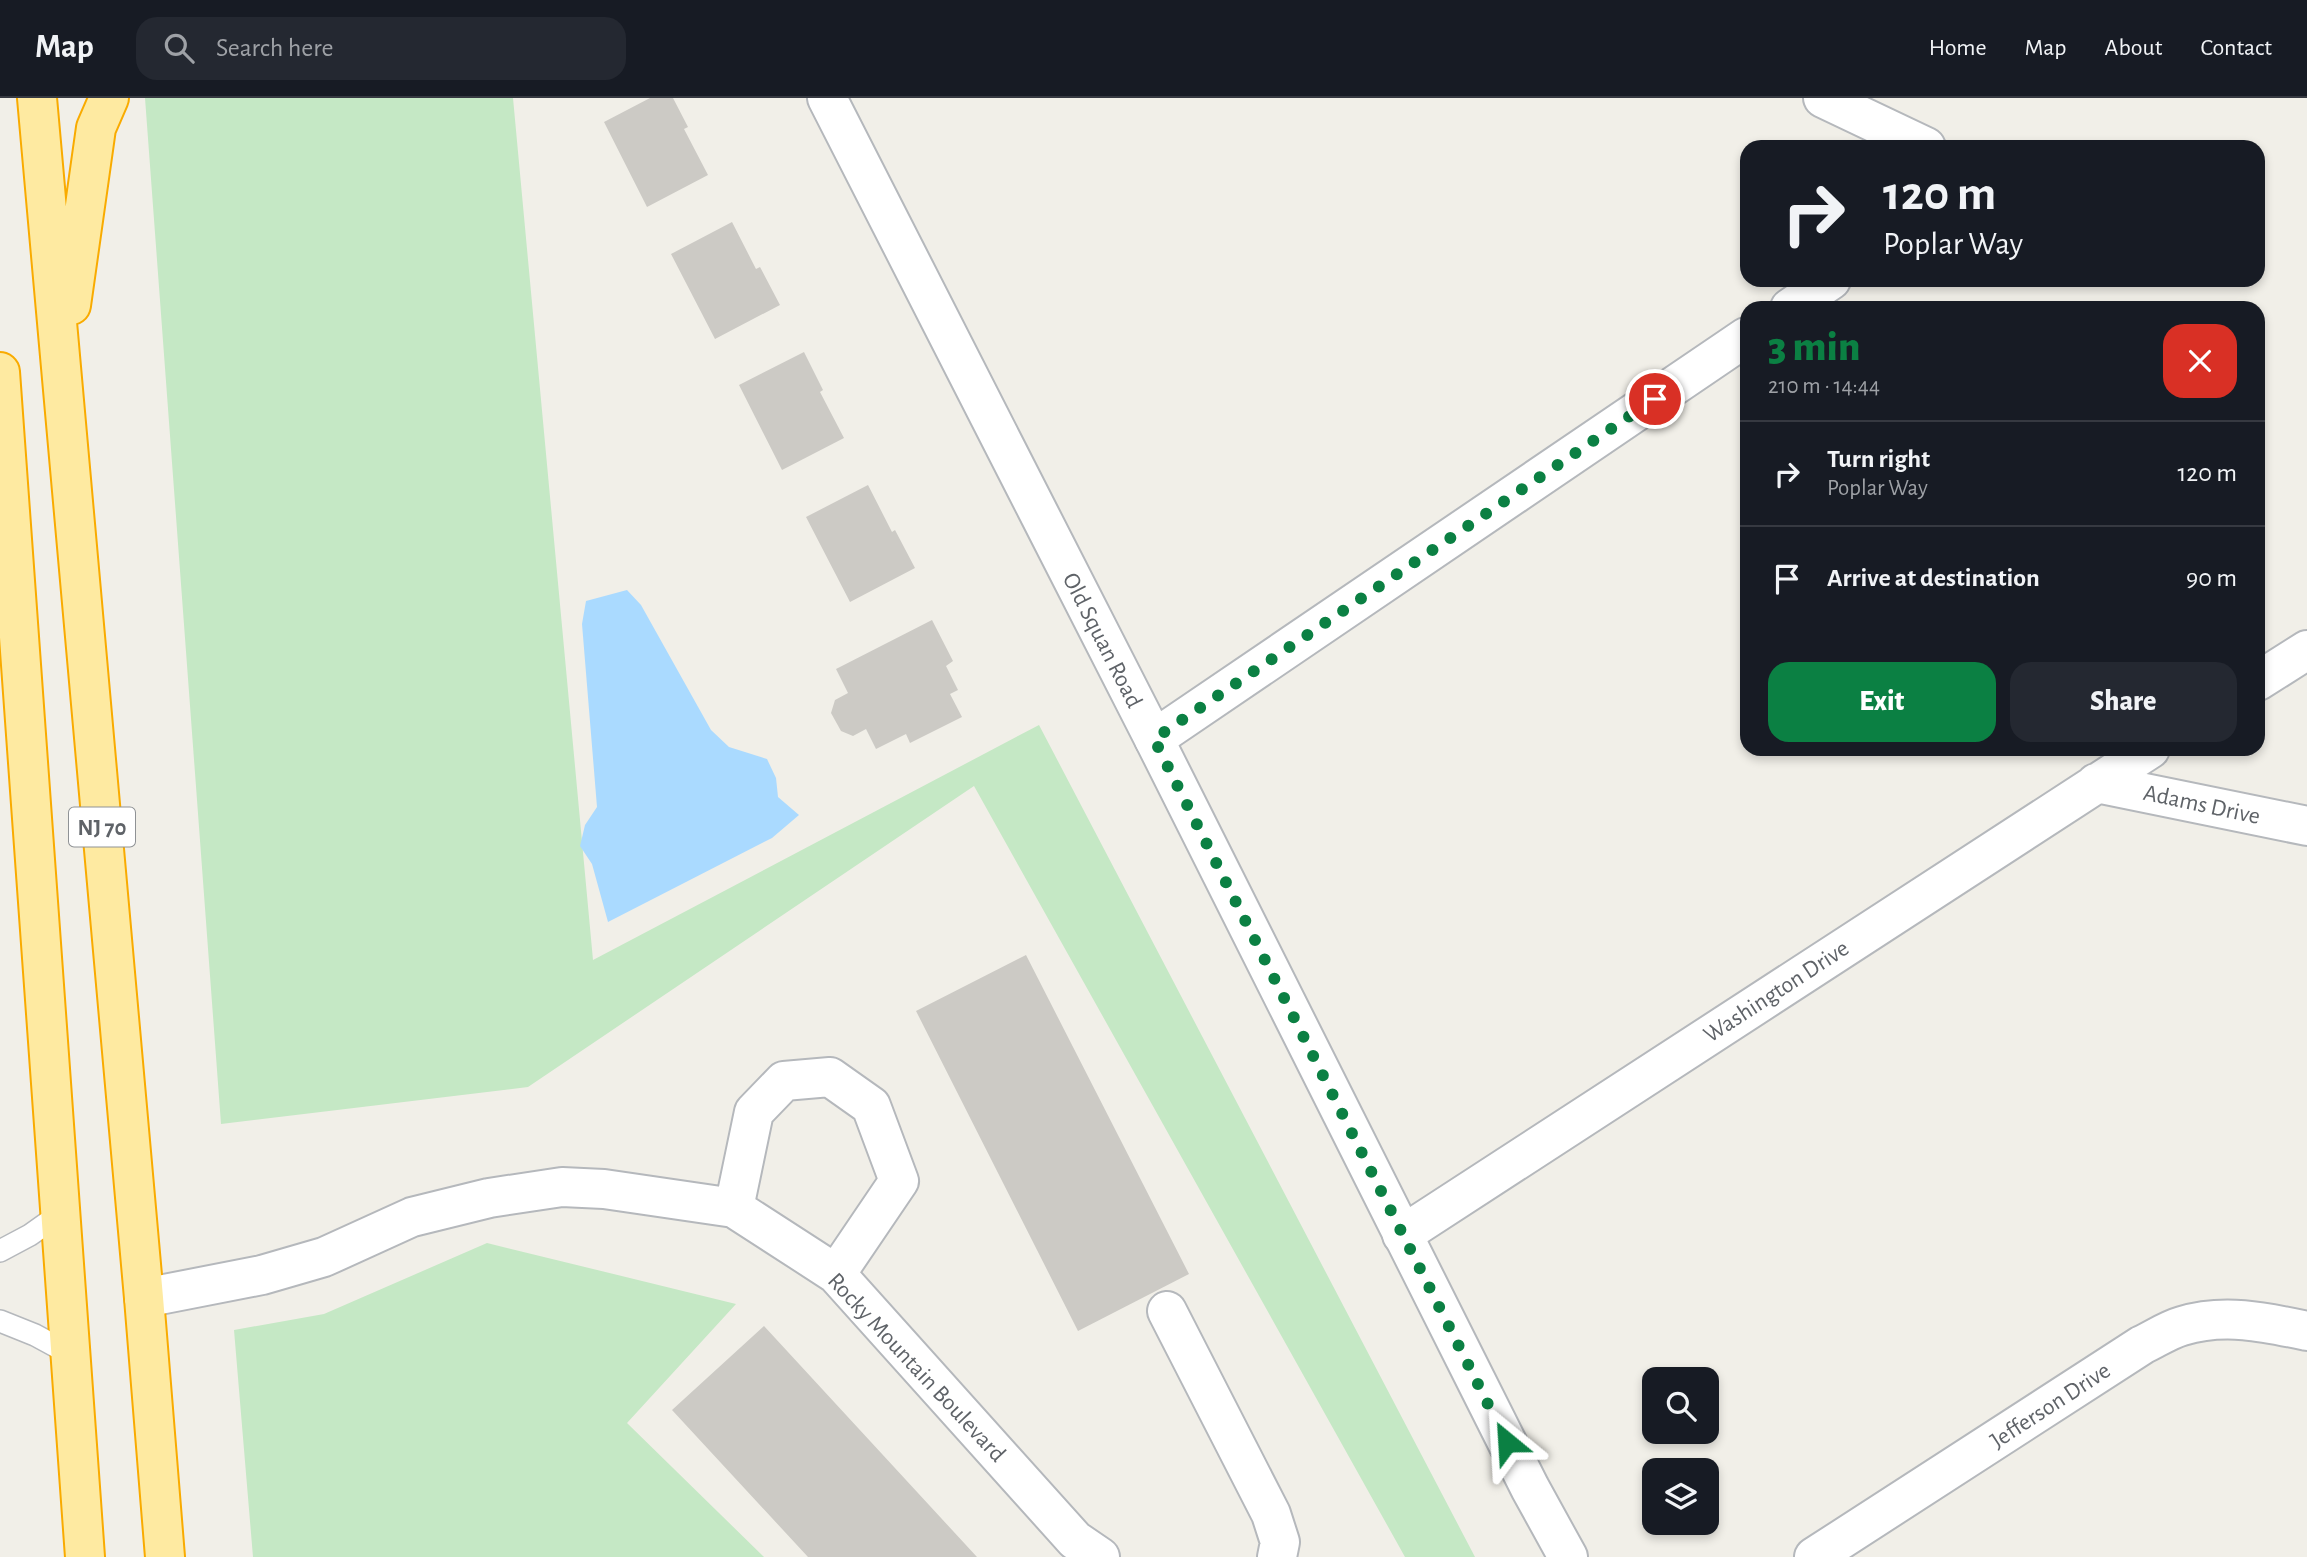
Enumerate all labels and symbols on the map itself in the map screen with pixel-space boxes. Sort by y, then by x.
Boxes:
pin [1625,369,1685,429]
street label: Old Squan Road [1058,569,1146,712]
street label: Adams Drive [2141,781,2262,829]
road number: NJ 70 [69,807,135,846]
street label: Washington Drive [1700,936,1853,1048]
street label: Rocky Mountain Boulevard [823,1269,1010,1467]
street label: Jefferson Drive [1986,1358,2115,1453]
position arrow [1470,1405,1544,1479]

